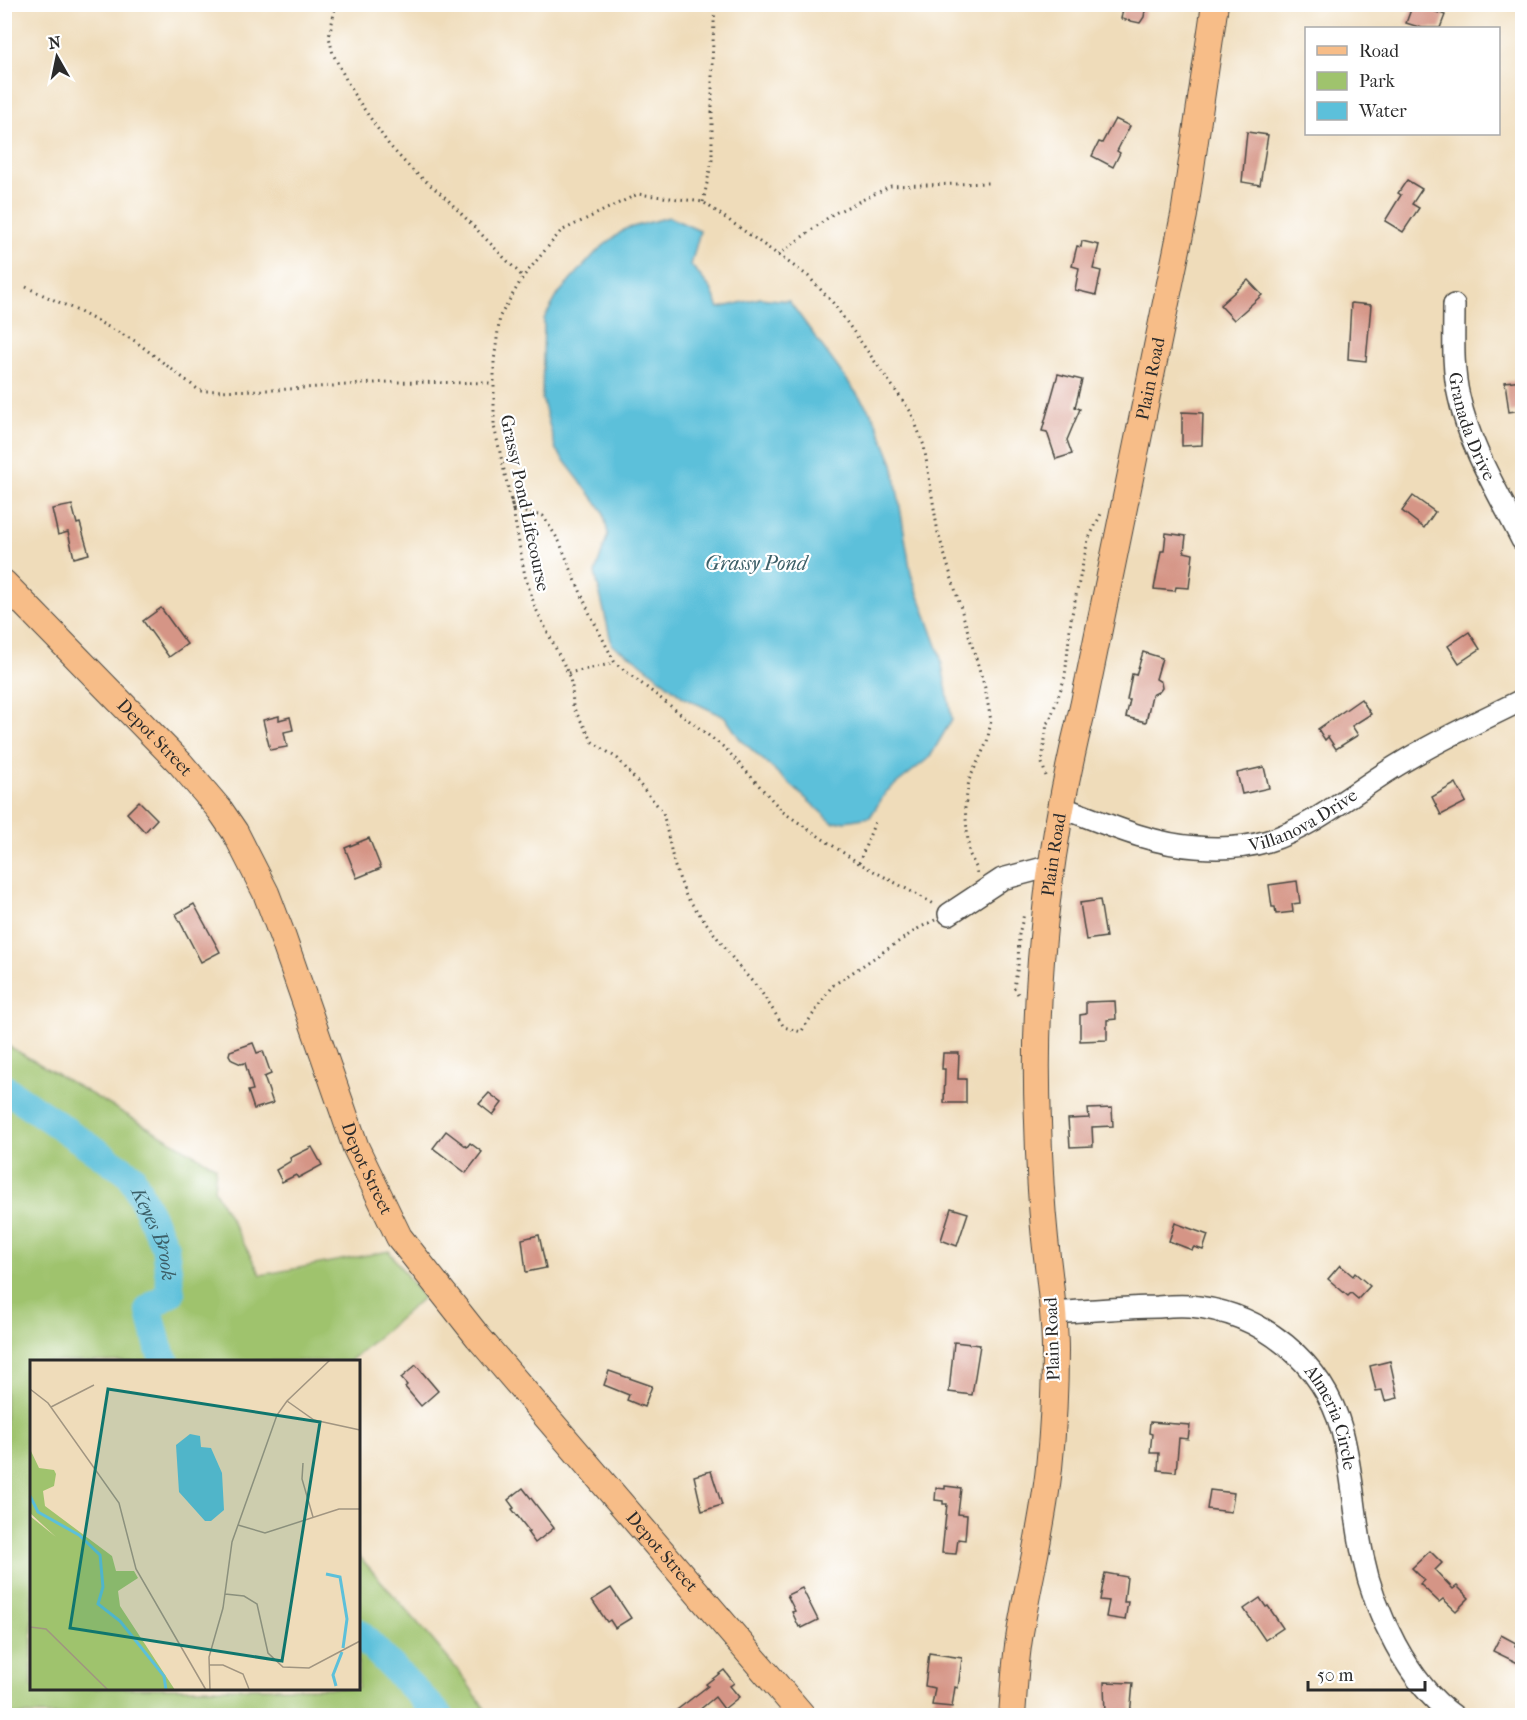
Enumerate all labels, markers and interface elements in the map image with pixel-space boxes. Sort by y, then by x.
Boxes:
north arrow [27,27,87,87]
legend [1305,27,1500,135]
text: N [47,32,63,53]
text: Road [1359,41,1399,62]
text: Park [1359,71,1396,92]
text: Water [1358,101,1407,122]
street label: Plain Road [1132,335,1170,422]
street label: Granada Drive [1444,371,1499,484]
street label: Grassy Pond Lifecourse [496,413,553,593]
water label: Grassy Pond [705,552,810,575]
street label: Depot Street [112,695,197,781]
street label: Villanova Drive [1246,785,1361,857]
street label: Plain Road [1038,811,1071,898]
street label: Depot Street [337,1120,397,1219]
water label: Keyes Brook [126,1182,180,1282]
street label: Plain Road [1041,1297,1064,1381]
inset map [30,1360,360,1690]
street label: Almeria Circle [1299,1360,1360,1472]
street label: Depot Street [621,1507,702,1597]
scale bar [1308,1654,1425,1692]
text: 50 m [1317,1665,1354,1686]

